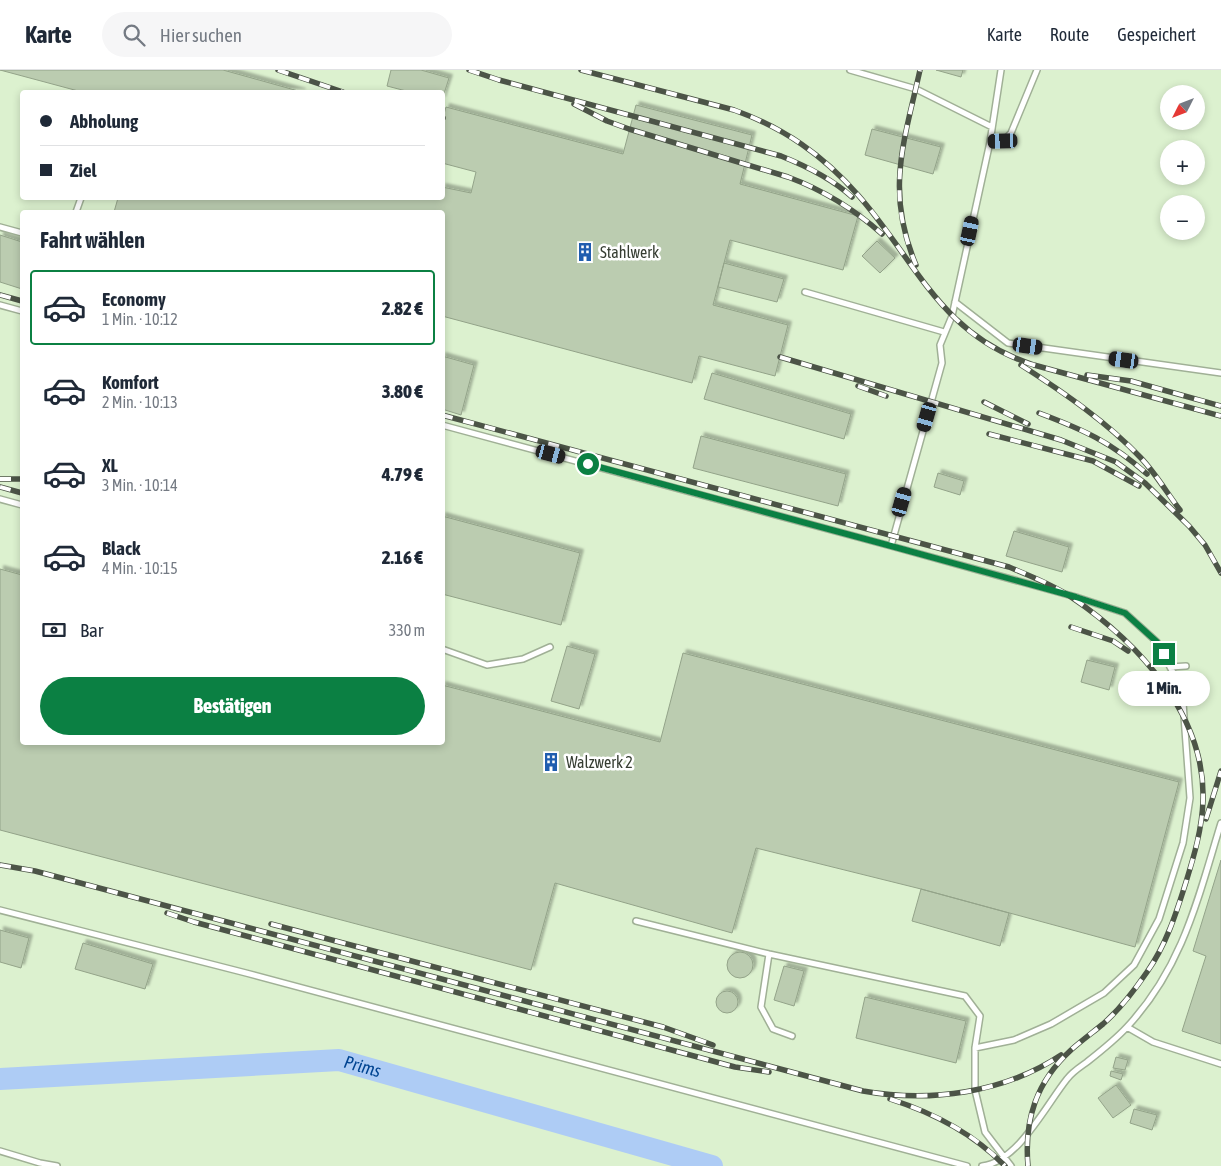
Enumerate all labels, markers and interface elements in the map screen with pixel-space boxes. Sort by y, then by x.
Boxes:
search box [102,12,452,57]
text: Karte [25,21,72,48]
icon: search [120,21,148,49]
text: Hier suchen [160,24,242,46]
text: Karte [987,24,1022,45]
text: Route [1050,24,1089,45]
text: Gespeichert [1117,24,1196,45]
north arrow [1160,85,1205,130]
map controls [1160,85,1205,240]
text: Abholung [70,110,138,132]
car [987,133,1018,149]
button: + [1160,140,1205,185]
text: Ziel [70,159,97,181]
button: − [1160,195,1205,240]
car [959,215,980,247]
text: Fahrt wählen [40,227,145,253]
building icon: Stahlwerk [574,241,596,263]
place label: Stahlwerk [600,243,659,261]
icon: car [42,285,87,330]
text: Economy [102,288,166,310]
text: 2.82 € [382,297,423,319]
text: 1 Min. · 10:12 [102,310,178,328]
car [1012,336,1043,356]
car [1108,350,1139,370]
icon: car [42,368,87,413]
text: Komfort [102,371,159,393]
text: 3.80 € [382,380,423,402]
text: 2 Min. · 10:13 [102,393,178,411]
car [915,401,938,433]
car [534,443,567,465]
icon: car [42,451,87,496]
route start [577,453,599,475]
text: XL [102,454,118,476]
text: 4.79 € [382,463,423,485]
text: 3 Min. · 10:14 [102,476,178,494]
car [890,486,913,518]
icon: car [42,534,87,579]
text: Black [102,537,140,559]
text: 2.16 € [382,546,423,568]
text: 4 Min. · 10:15 [102,559,178,577]
icon: cash [40,616,68,644]
text: Bar [80,619,103,641]
text: 330 m [389,621,425,639]
route end [1153,643,1175,665]
callout: 1 Min. [1118,672,1210,706]
button: Bestätigen [40,677,425,735]
text: 1 Min. [1147,679,1181,697]
building icon: Walzwerk 2 [540,751,562,773]
place label: Walzwerk 2 [566,753,633,771]
water label: Prims [342,1051,384,1081]

